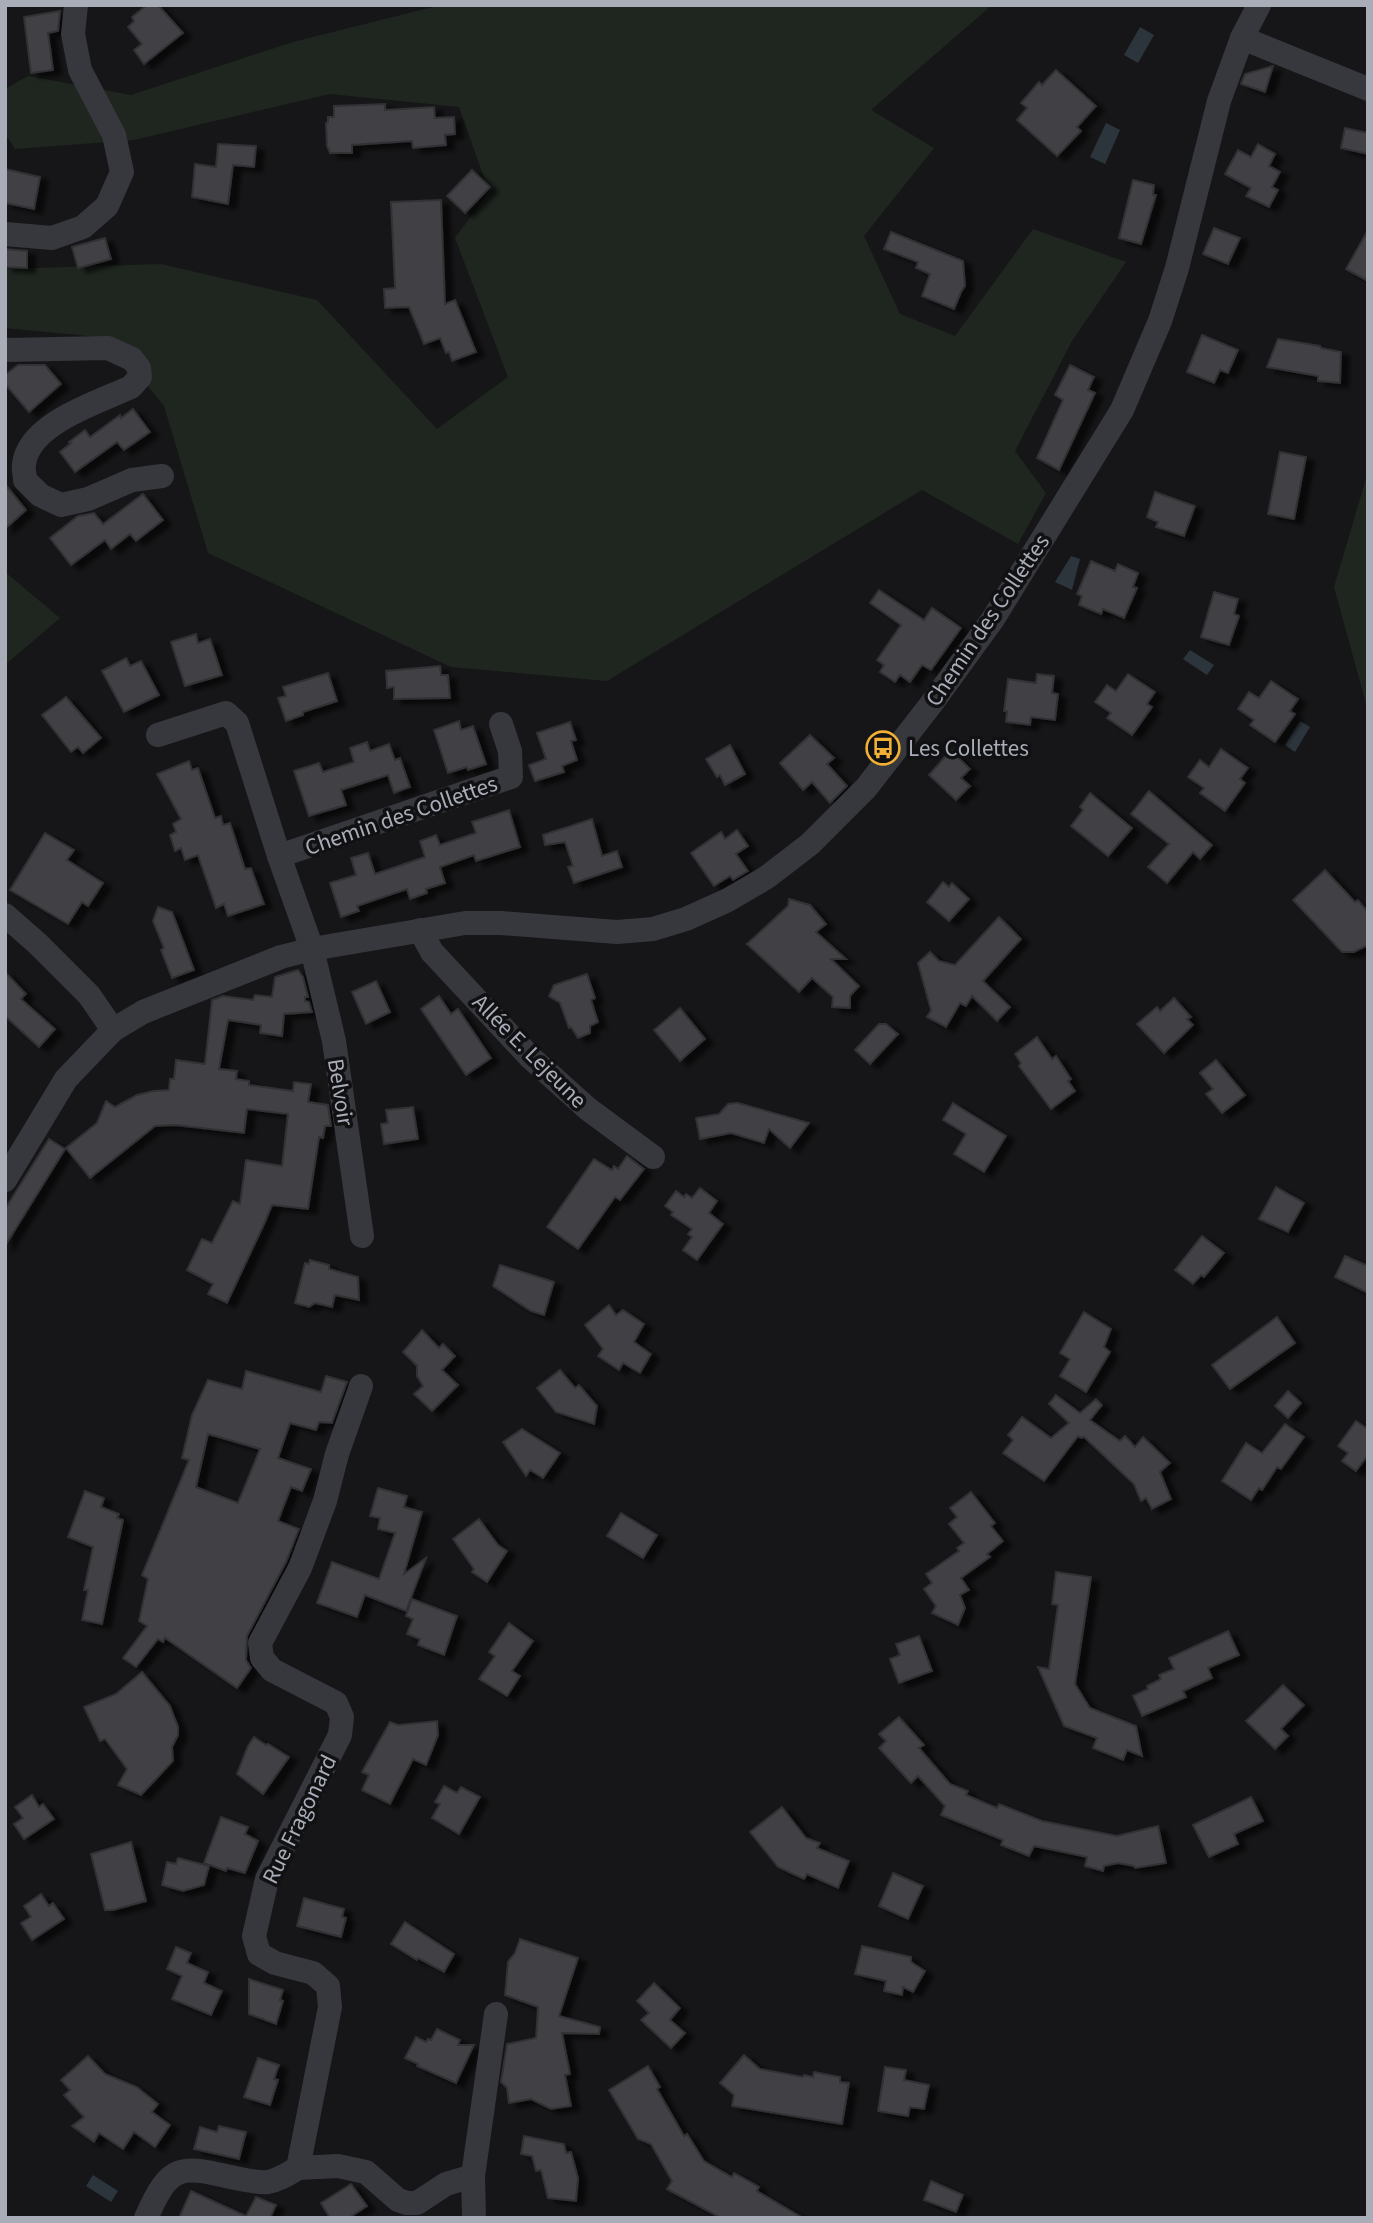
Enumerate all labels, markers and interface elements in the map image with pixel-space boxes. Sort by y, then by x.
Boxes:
street label: Chemin des Collettes [917,527,1057,713]
bus stop icon: Les Collettes [864,729,902,767]
place label: Les Collettes [908,732,1029,765]
street label: Chemin des Collettes [300,767,502,864]
street label: Allée E. Lejeune [465,987,594,1116]
street label: Belvoir [319,1056,362,1129]
street label: Rue Fragonard [254,1749,345,1889]

